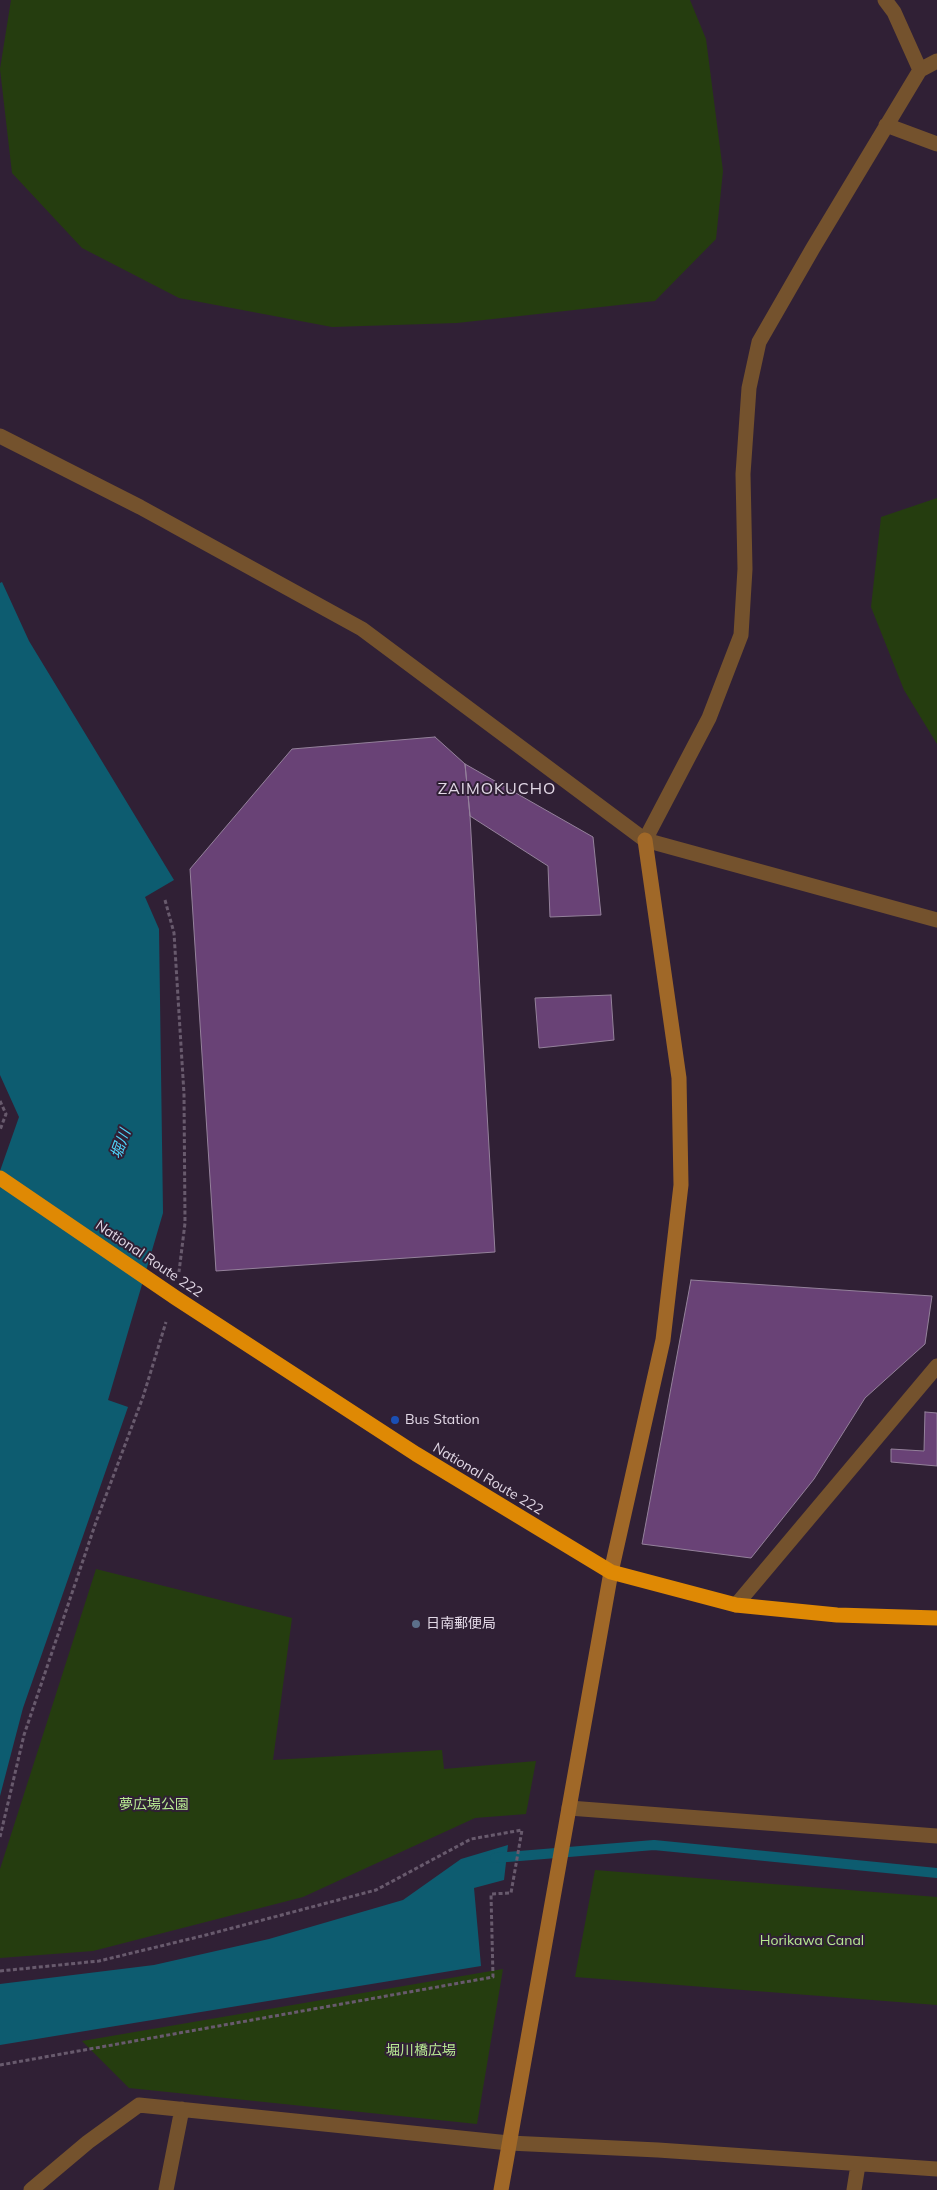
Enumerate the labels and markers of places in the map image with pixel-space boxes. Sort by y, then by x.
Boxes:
place label: Bus Station [405,1412,480,1428]
marker: Bus Station [389,1414,401,1426]
place label: 日南郵便局 [426,1616,496,1632]
marker: 日南郵便局 [410,1618,422,1630]

